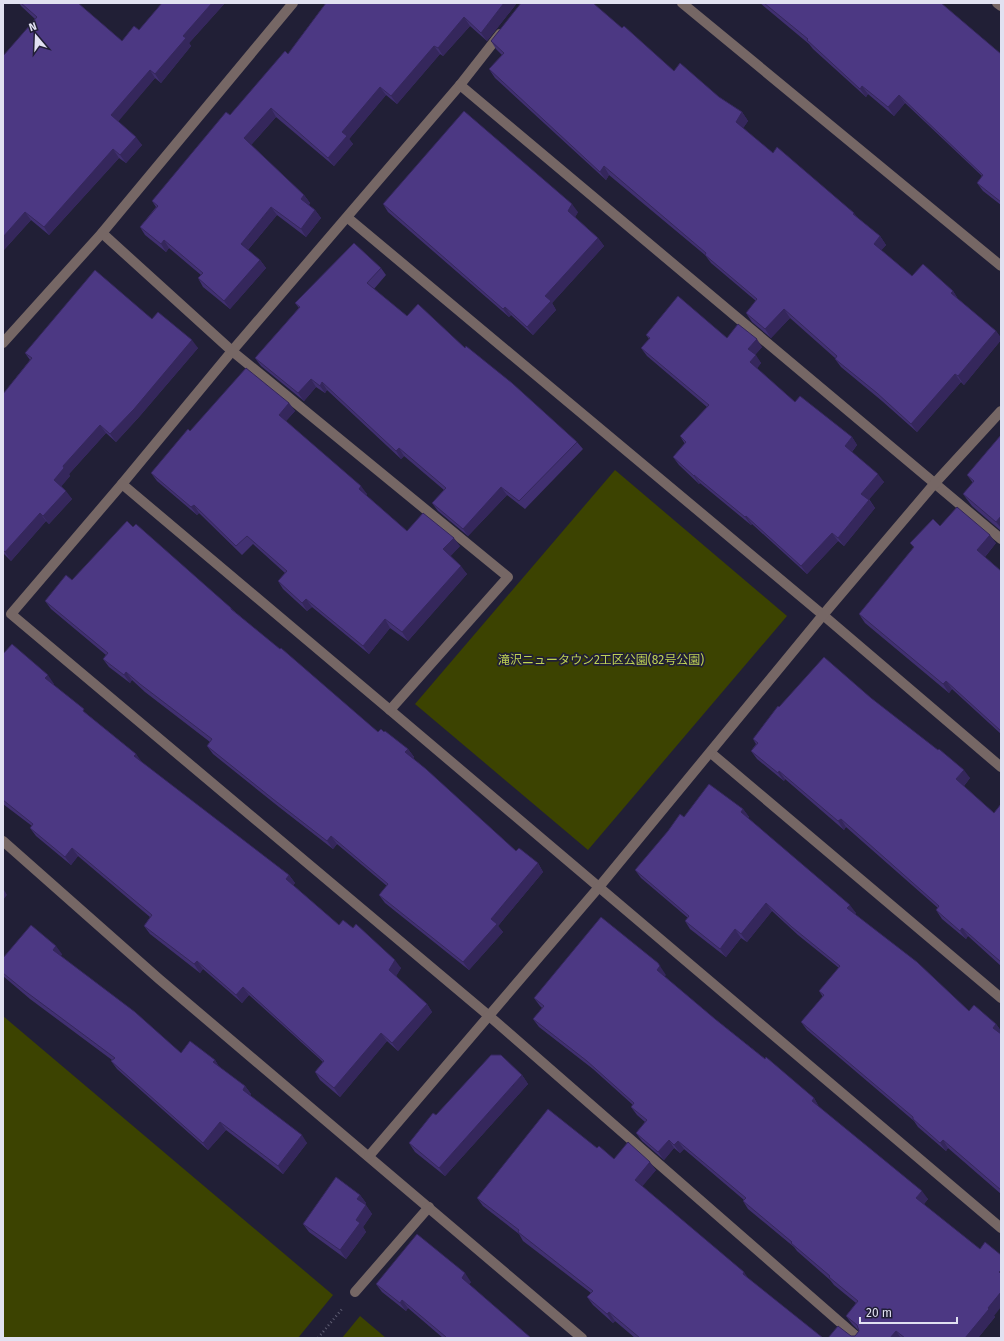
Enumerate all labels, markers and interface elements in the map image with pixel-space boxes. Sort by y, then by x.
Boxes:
north arrow [16,16,56,56]
text: N [27,20,38,34]
park label: 滝沢ニュータウン2工区公園(82号公園) [498,653,704,667]
scale bar [860,1299,957,1325]
text: 20 m [866,1306,892,1320]

